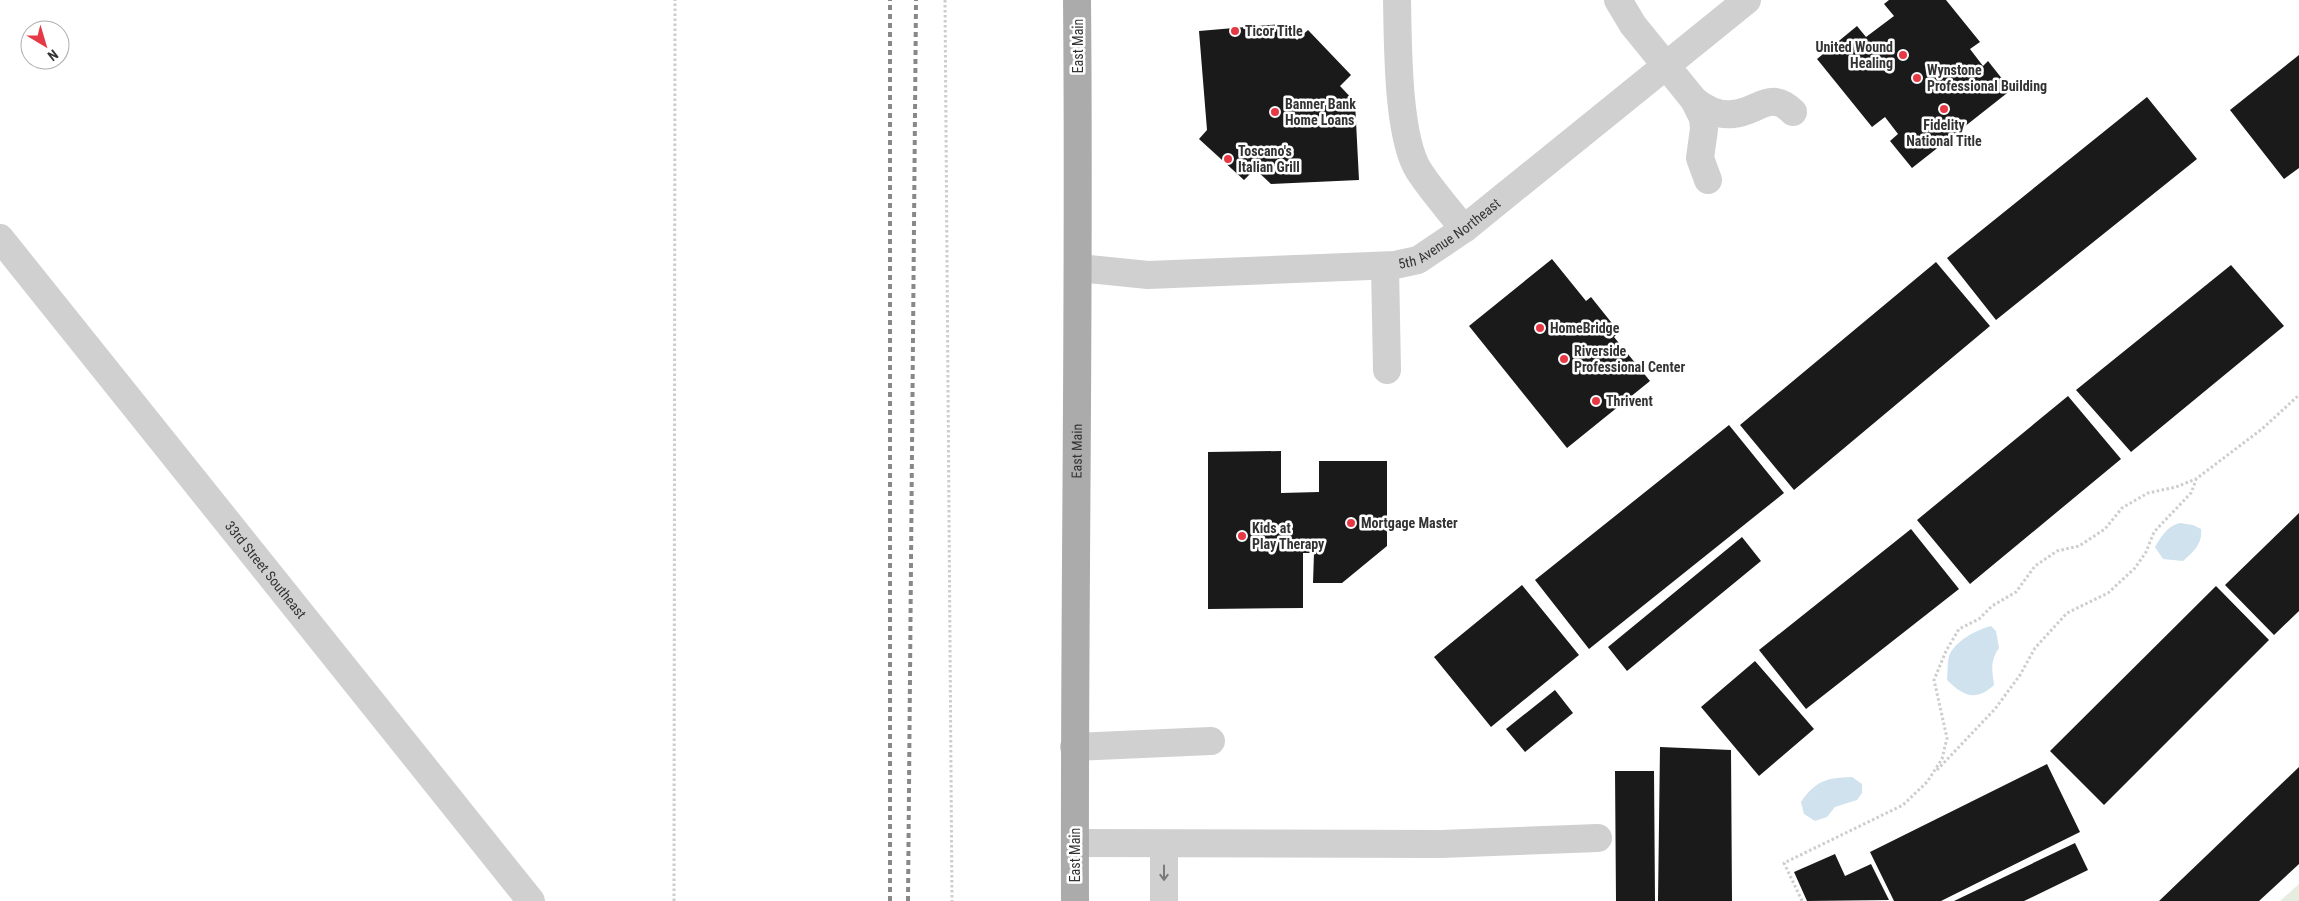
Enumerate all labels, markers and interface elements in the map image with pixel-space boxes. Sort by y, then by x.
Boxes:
street label: East Main [1070,19,1086,73]
north arrow [20,20,70,70]
place label: Ticor Title [1245,23,1303,39]
marker: Ticor Title [1229,25,1241,37]
place label: United Wound Healing [1815,39,1893,71]
text: N [45,46,61,64]
marker: United Wound Healing [1897,49,1909,61]
place label: Wynstone Professional Building [1927,62,2047,94]
marker: Wynstone Professional Building [1911,72,1923,84]
place label: Banner Bank Home Loans [1285,96,1356,128]
marker: Fidelity National Title [1938,103,1950,115]
marker: Banner Bank Home Loans [1269,106,1281,118]
place label: Fidelity National Title [1906,117,1982,149]
place label: Toscano's Italian Grill [1238,143,1300,175]
marker: Toscano's Italian Grill [1222,153,1234,165]
street label: 5th Avenue Northeast [1397,195,1503,272]
place label: HomeBridge [1550,320,1620,336]
marker: HomeBridge [1534,322,1546,334]
place label: Riverside Professional Center [1574,343,1685,375]
marker: Riverside Professional Center [1558,353,1570,365]
place label: Thrivent [1606,393,1653,409]
marker: Thrivent [1590,395,1602,407]
street label: East Main [1069,424,1085,478]
place label: Mortgage Master [1361,515,1458,531]
marker: Mortgage Master [1345,517,1357,529]
street label: 33rd Street Southeast [222,518,309,622]
place label: Kids at Play Therapy [1252,520,1325,552]
marker: Kids at Play Therapy [1236,530,1248,542]
street label: East Main [1067,828,1083,882]
one-way arrow [1159,864,1169,880]

